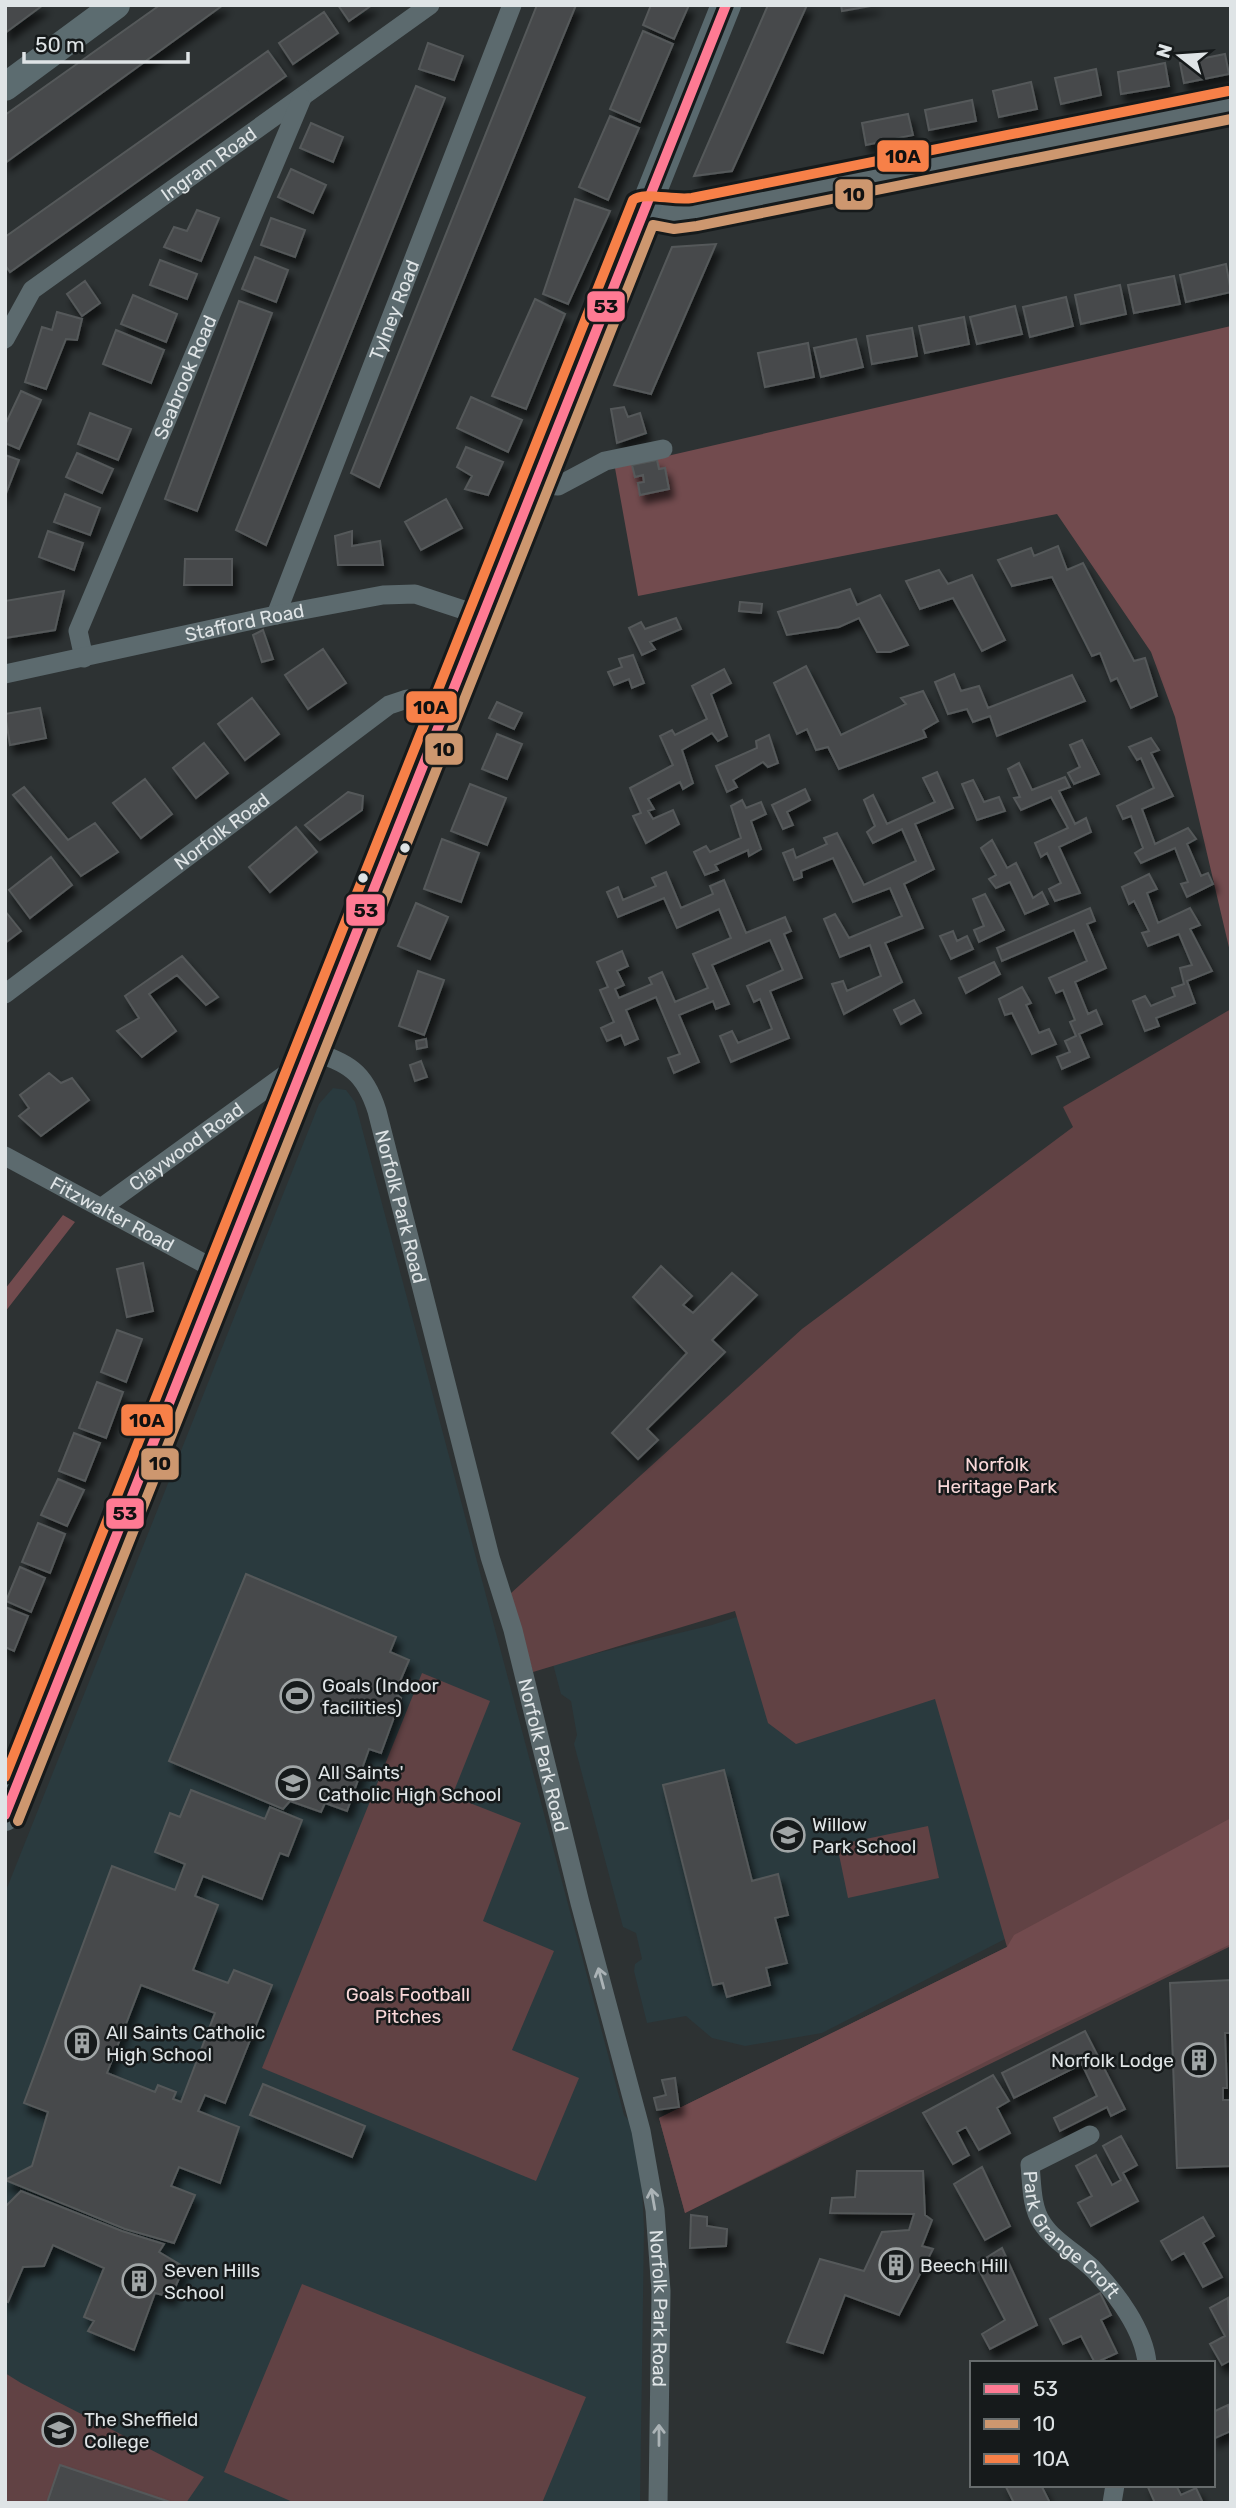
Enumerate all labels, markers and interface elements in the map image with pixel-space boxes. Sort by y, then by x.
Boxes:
scale bar [24,21,189,65]
north arrow [1145,21,1215,91]
text: 50 m [35,32,85,57]
text: N [1151,41,1177,61]
street label: Ingram Road [156,122,261,206]
line badge: 10A [876,139,930,173]
text: 10A [885,145,921,168]
line badge: 10 [834,178,874,211]
text: 10 [843,183,865,206]
street label: Tylney Road [365,257,424,364]
line badge: 53 [586,290,626,323]
text: 53 [594,295,618,318]
street label: Seabrook Road [149,312,221,443]
street label: Stafford Road [183,599,306,647]
line badge: 10A [405,690,458,724]
text: 10A [413,696,449,719]
line badge: 10 [424,732,464,766]
text: 10 [433,738,455,761]
street label: Norfolk Road [170,788,274,875]
unlabelled marker [398,841,412,855]
unlabelled marker [356,871,370,885]
line badge: 53 [345,893,386,927]
text: 53 [354,899,378,922]
street label: Claywood Road [125,1098,248,1196]
street label: Norfolk Park Road [370,1127,431,1286]
street label: Fitzwalter Road [46,1172,178,1257]
line badge: 10A [120,1403,174,1437]
text: 10A [129,1409,165,1432]
line badge: 10 [140,1447,180,1481]
text: 10 [149,1452,171,1475]
park label: Norfolk Heritage Park [937,1453,1057,1498]
line badge: 53 [105,1497,145,1530]
text: 53 [113,1502,137,1525]
place label: Goals (Indoor facilities) [322,1674,440,1719]
street label: Norfolk Park Road [513,1676,573,1834]
sports icon: Goals (Indoor facilities) [278,1677,316,1715]
place label: All Saints' Catholic High School [318,1761,501,1806]
school or university icon: All Saints' Catholic High School [274,1764,312,1802]
place label: Willow Park School [812,1813,916,1858]
school or university icon: Willow Park School [769,1816,807,1854]
one-way arrow [593,1967,606,1989]
park label: Goals Football Pitches [346,1983,470,2028]
place label: All Saints Catholic High School [106,2021,265,2066]
building icon: All Saints Catholic High School [63,2024,101,2062]
building icon: Norfolk Lodge [1180,2041,1218,2079]
place label: Norfolk Lodge [1051,2049,1174,2072]
street label: Park Grange Croft [1019,2170,1125,2303]
one-way arrow [646,2188,659,2211]
street label: Norfolk Park Road [644,2229,672,2387]
building icon: Beech Hill [877,2246,915,2284]
place label: Beech Hill [920,2254,1008,2277]
place label: Seven Hills School [164,2259,260,2304]
building icon: Seven Hills School [120,2262,158,2300]
legend [970,2361,1215,2487]
text: 53 [1033,2376,1058,2401]
place label: The Sheffield College [84,2408,198,2453]
school or university icon: The Sheffield College [40,2411,78,2449]
text: 10 [1033,2411,1055,2436]
one-way arrow [652,2423,666,2446]
text: 10A [1033,2446,1069,2471]

